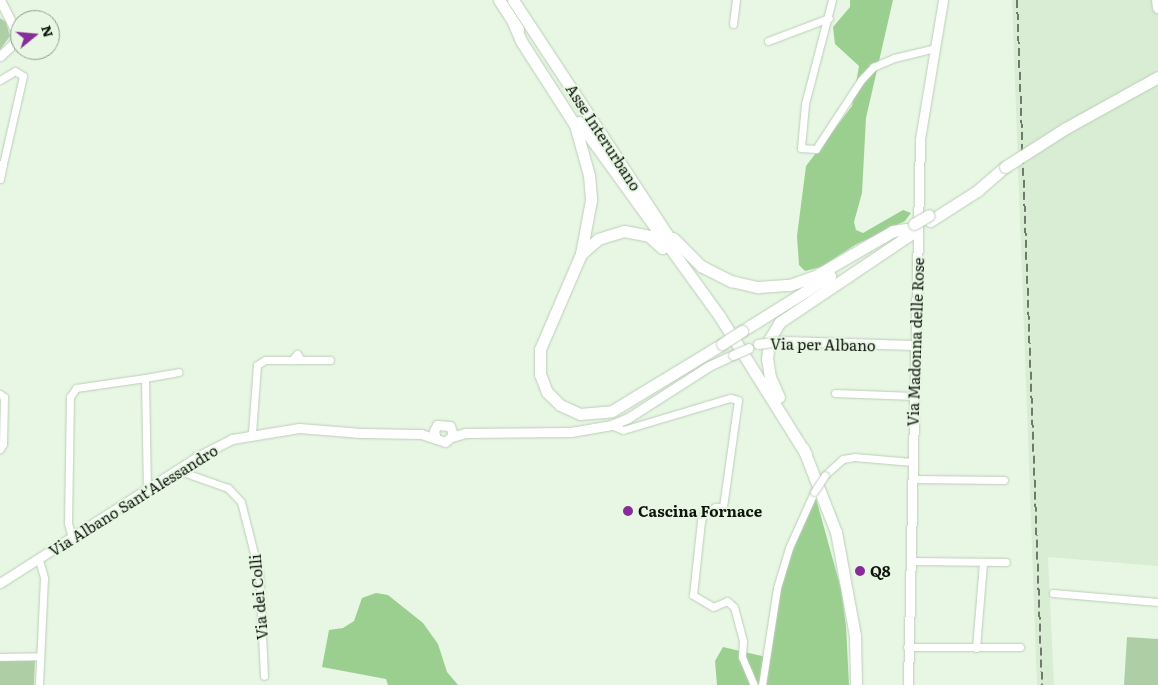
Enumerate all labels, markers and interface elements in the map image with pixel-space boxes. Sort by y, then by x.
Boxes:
north arrow [10,10,60,60]
text: N [37,22,60,39]
street label: Asse Interurbano [563,80,645,194]
street label: Via Madonna delle Rose [903,257,927,427]
street label: Via per Albano [770,334,876,354]
street label: Via Albano Sant'Alessandro [45,440,221,560]
place label: Cascina Fornace [638,502,762,520]
marker: Cascina Fornace [622,505,634,517]
street label: Via dei Colli [245,553,271,641]
place label: Q8 [870,562,891,580]
marker: Q8 [854,565,866,577]

